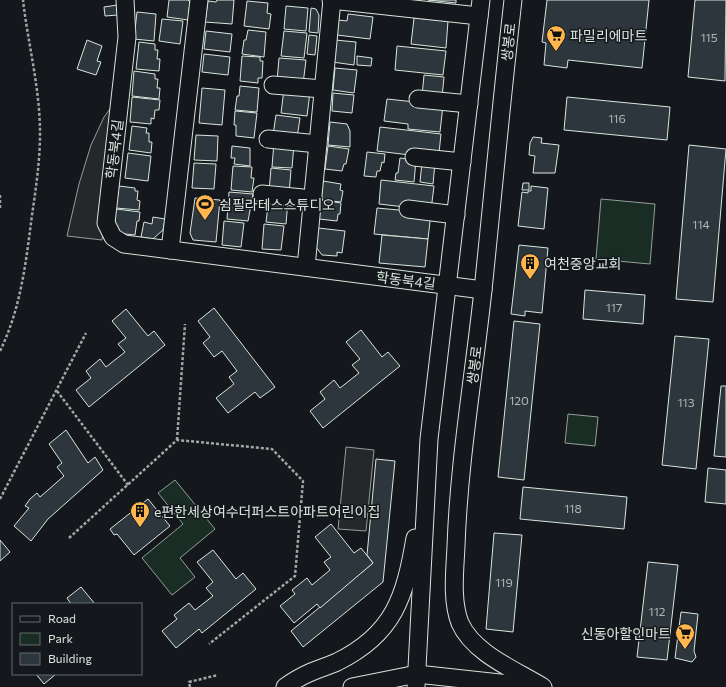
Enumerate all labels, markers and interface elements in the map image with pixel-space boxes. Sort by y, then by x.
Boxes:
street label: 쌍봉로 [498,22,518,62]
supermarket icon: 파밀리에마트 [545,24,567,52]
place label: 파밀리에마트 [570,27,647,44]
house number: 115 [700,30,718,44]
house number: 116 [608,111,626,125]
street label: 학동북4길 [102,118,126,180]
sports icon: 쉼필라테스스튜디오 [194,193,216,221]
place label: 쉼필라테스스튜디오 [219,196,335,213]
house number: 114 [692,217,710,231]
building icon: 여천중앙교회 [519,252,541,280]
place label: 여천중앙교회 [544,255,621,272]
street label: 학동북4길 [375,268,437,292]
house number: 117 [606,300,622,314]
street label: 쌍봉로 [463,345,485,385]
house number: 120 [509,393,529,407]
house number: 113 [677,395,695,409]
building icon: e편한세상여수더퍼스트아파트어린이집 [129,500,151,528]
house number: 118 [564,501,582,515]
place label: e편한세상여수더퍼스트아파트어린이집 [154,503,380,520]
house number: 119 [495,575,513,589]
legend [12,603,142,675]
house number: 112 [649,604,666,618]
text: Road [48,611,76,625]
supermarket icon: 신동아할인마트 [674,622,696,650]
place label: 신동아할인마트 [581,625,671,642]
text: Park [48,631,74,645]
text: Building [48,651,92,665]

